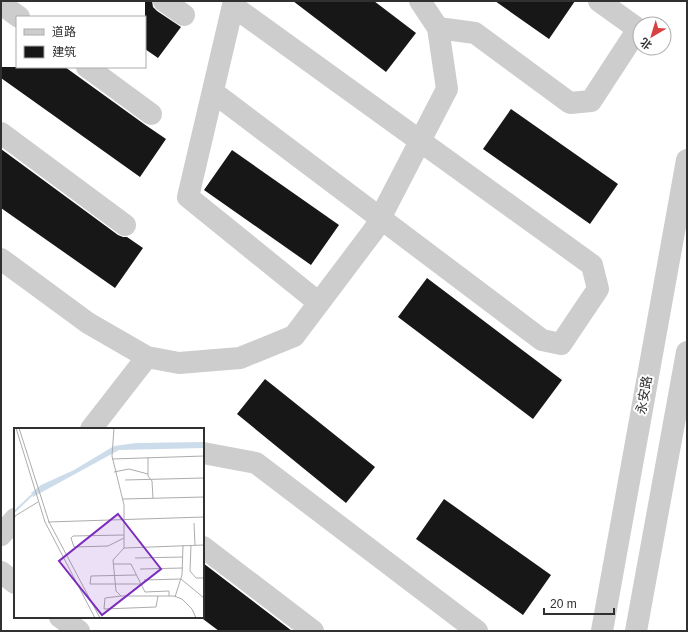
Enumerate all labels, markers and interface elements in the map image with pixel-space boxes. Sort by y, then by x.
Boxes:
legend [16,16,146,68]
north arrow [632,16,672,56]
text: 道路 [52,25,76,39]
text: 北 [638,36,654,52]
text: 建筑 [52,45,76,59]
street label: 永安路 [633,374,655,416]
inset map [14,428,204,618]
scale bar [544,590,614,616]
text: 20 m [550,597,577,611]

